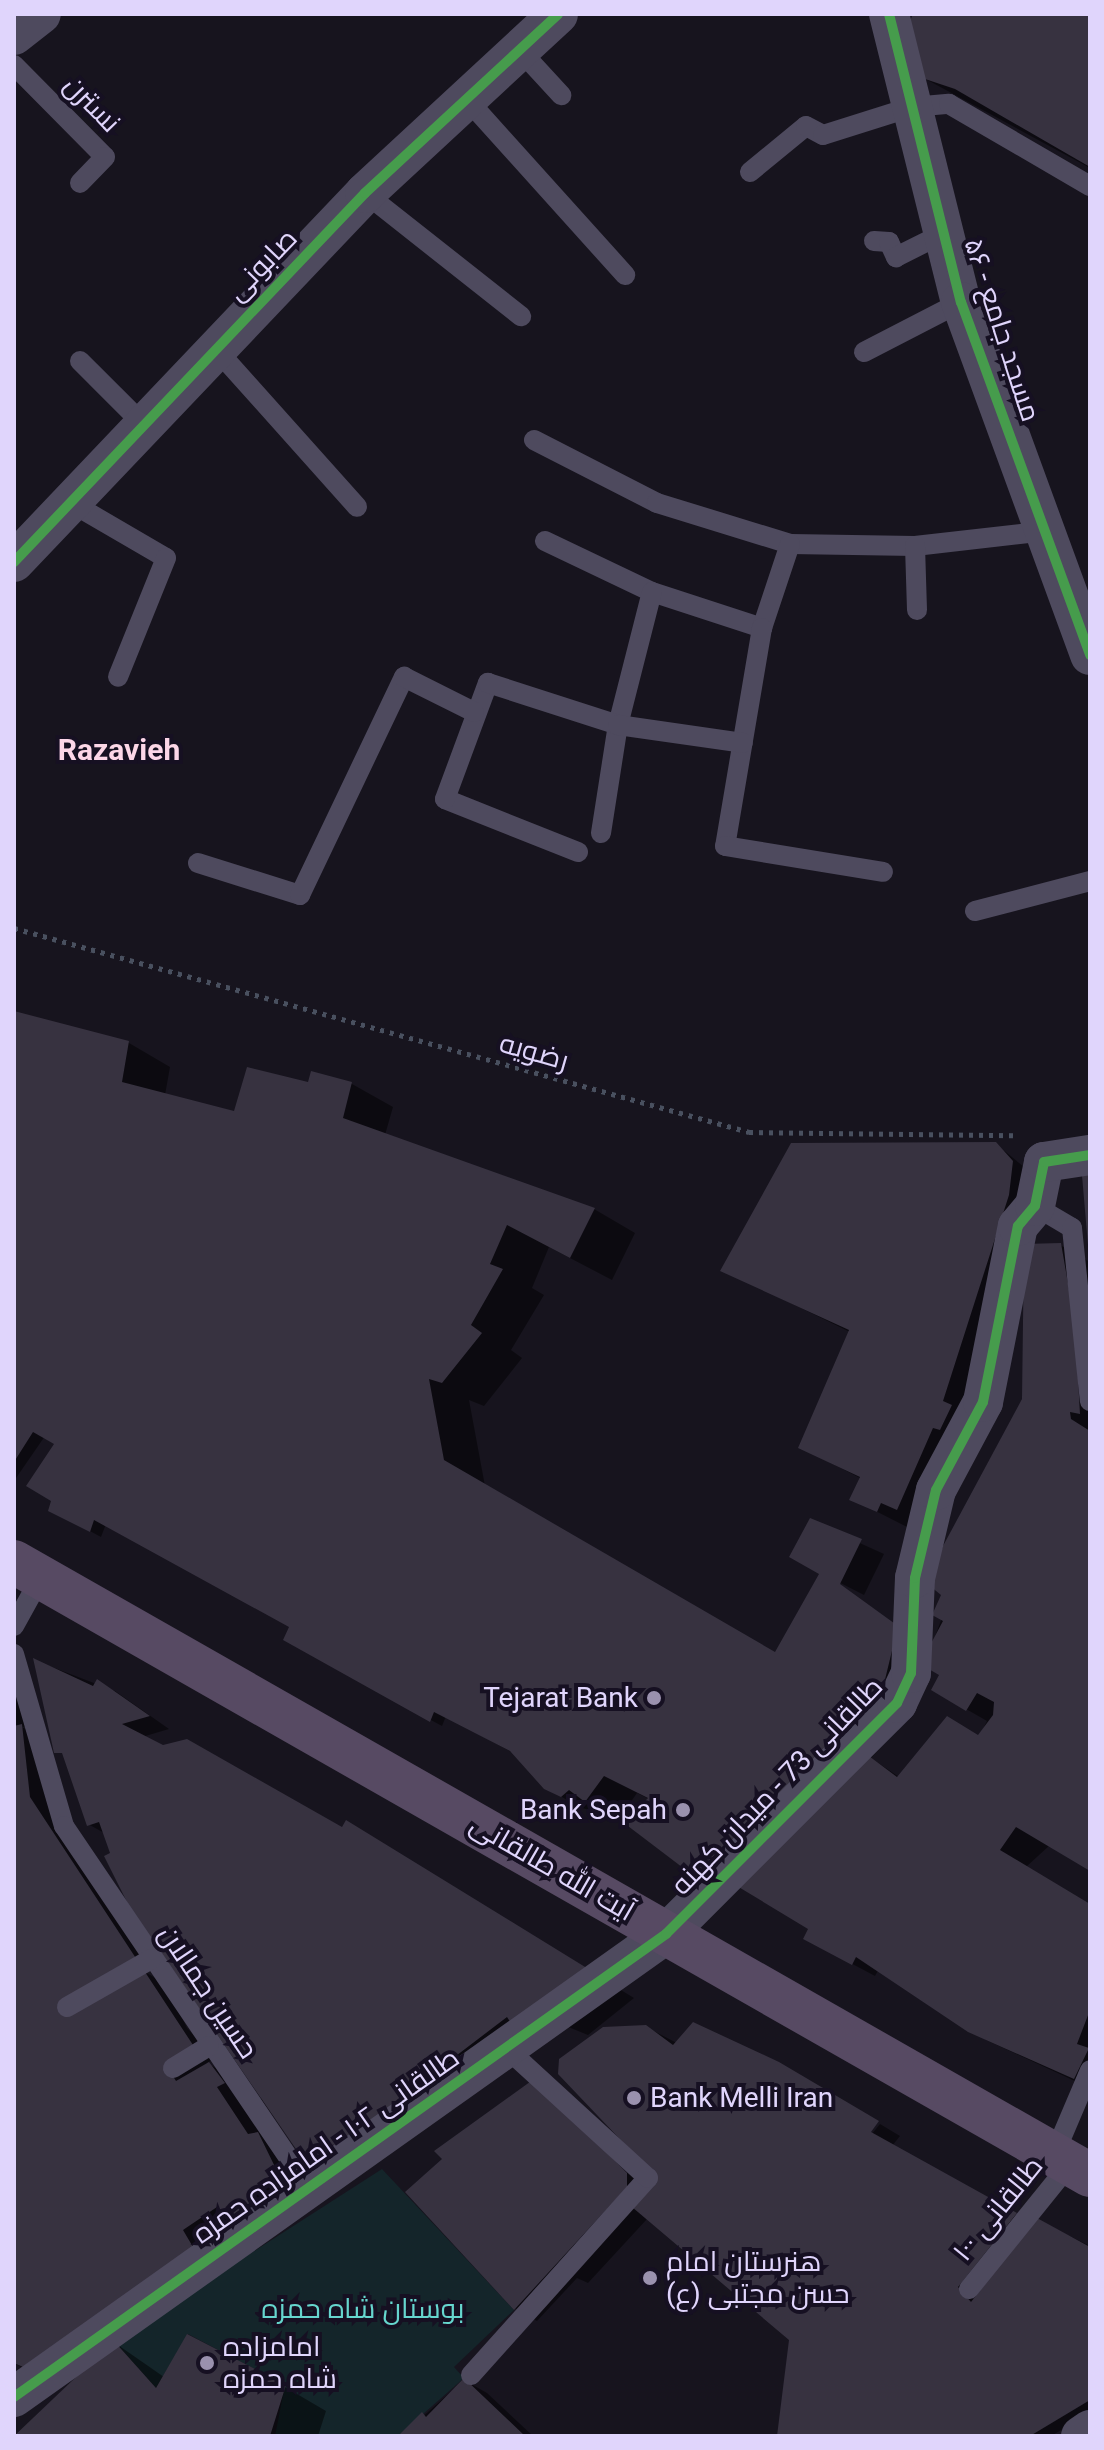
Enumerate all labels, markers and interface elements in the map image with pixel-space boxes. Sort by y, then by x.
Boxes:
street label: نسترن [57,68,127,140]
street label: صابونی [220,222,304,308]
street label: ۵۶ - مسجد جامع [957,234,1047,426]
district label: Razavieh [58,732,180,768]
street label: رضویه [496,1026,572,1078]
street label: طالقانی 73 - میدان کهنه [664,1670,890,1902]
place label: Tejarat Bank [483,1681,638,1715]
marker: Tejarat Bank [645,1689,663,1707]
place label: Bank Sepah [520,1793,667,1827]
marker: Bank Sepah [674,1801,692,1819]
street label: آیت الله طالقانی [464,1807,640,1929]
street label: حسین جمالان [151,1919,265,2065]
street label: طالقانی ۱۰۲ - امامزاده حمزه [186,2041,466,2251]
place label: Bank Melli Iran [650,2081,833,2115]
marker: Bank Melli Iran [625,2089,643,2107]
street label: طالقانی ۱۰۰ [946,2150,1050,2268]
place label: هنرستان امام حسن مجتبی (ع) [666,2245,849,2311]
marker: هنرستان امام حسن مجتبی (ع) [641,2269,659,2287]
park label: بوستان شاه حمزه [262,2292,464,2326]
place label: امامزاده شاه حمزه [223,2330,337,2396]
marker: امامزاده شاه حمزه [198,2354,216,2372]

